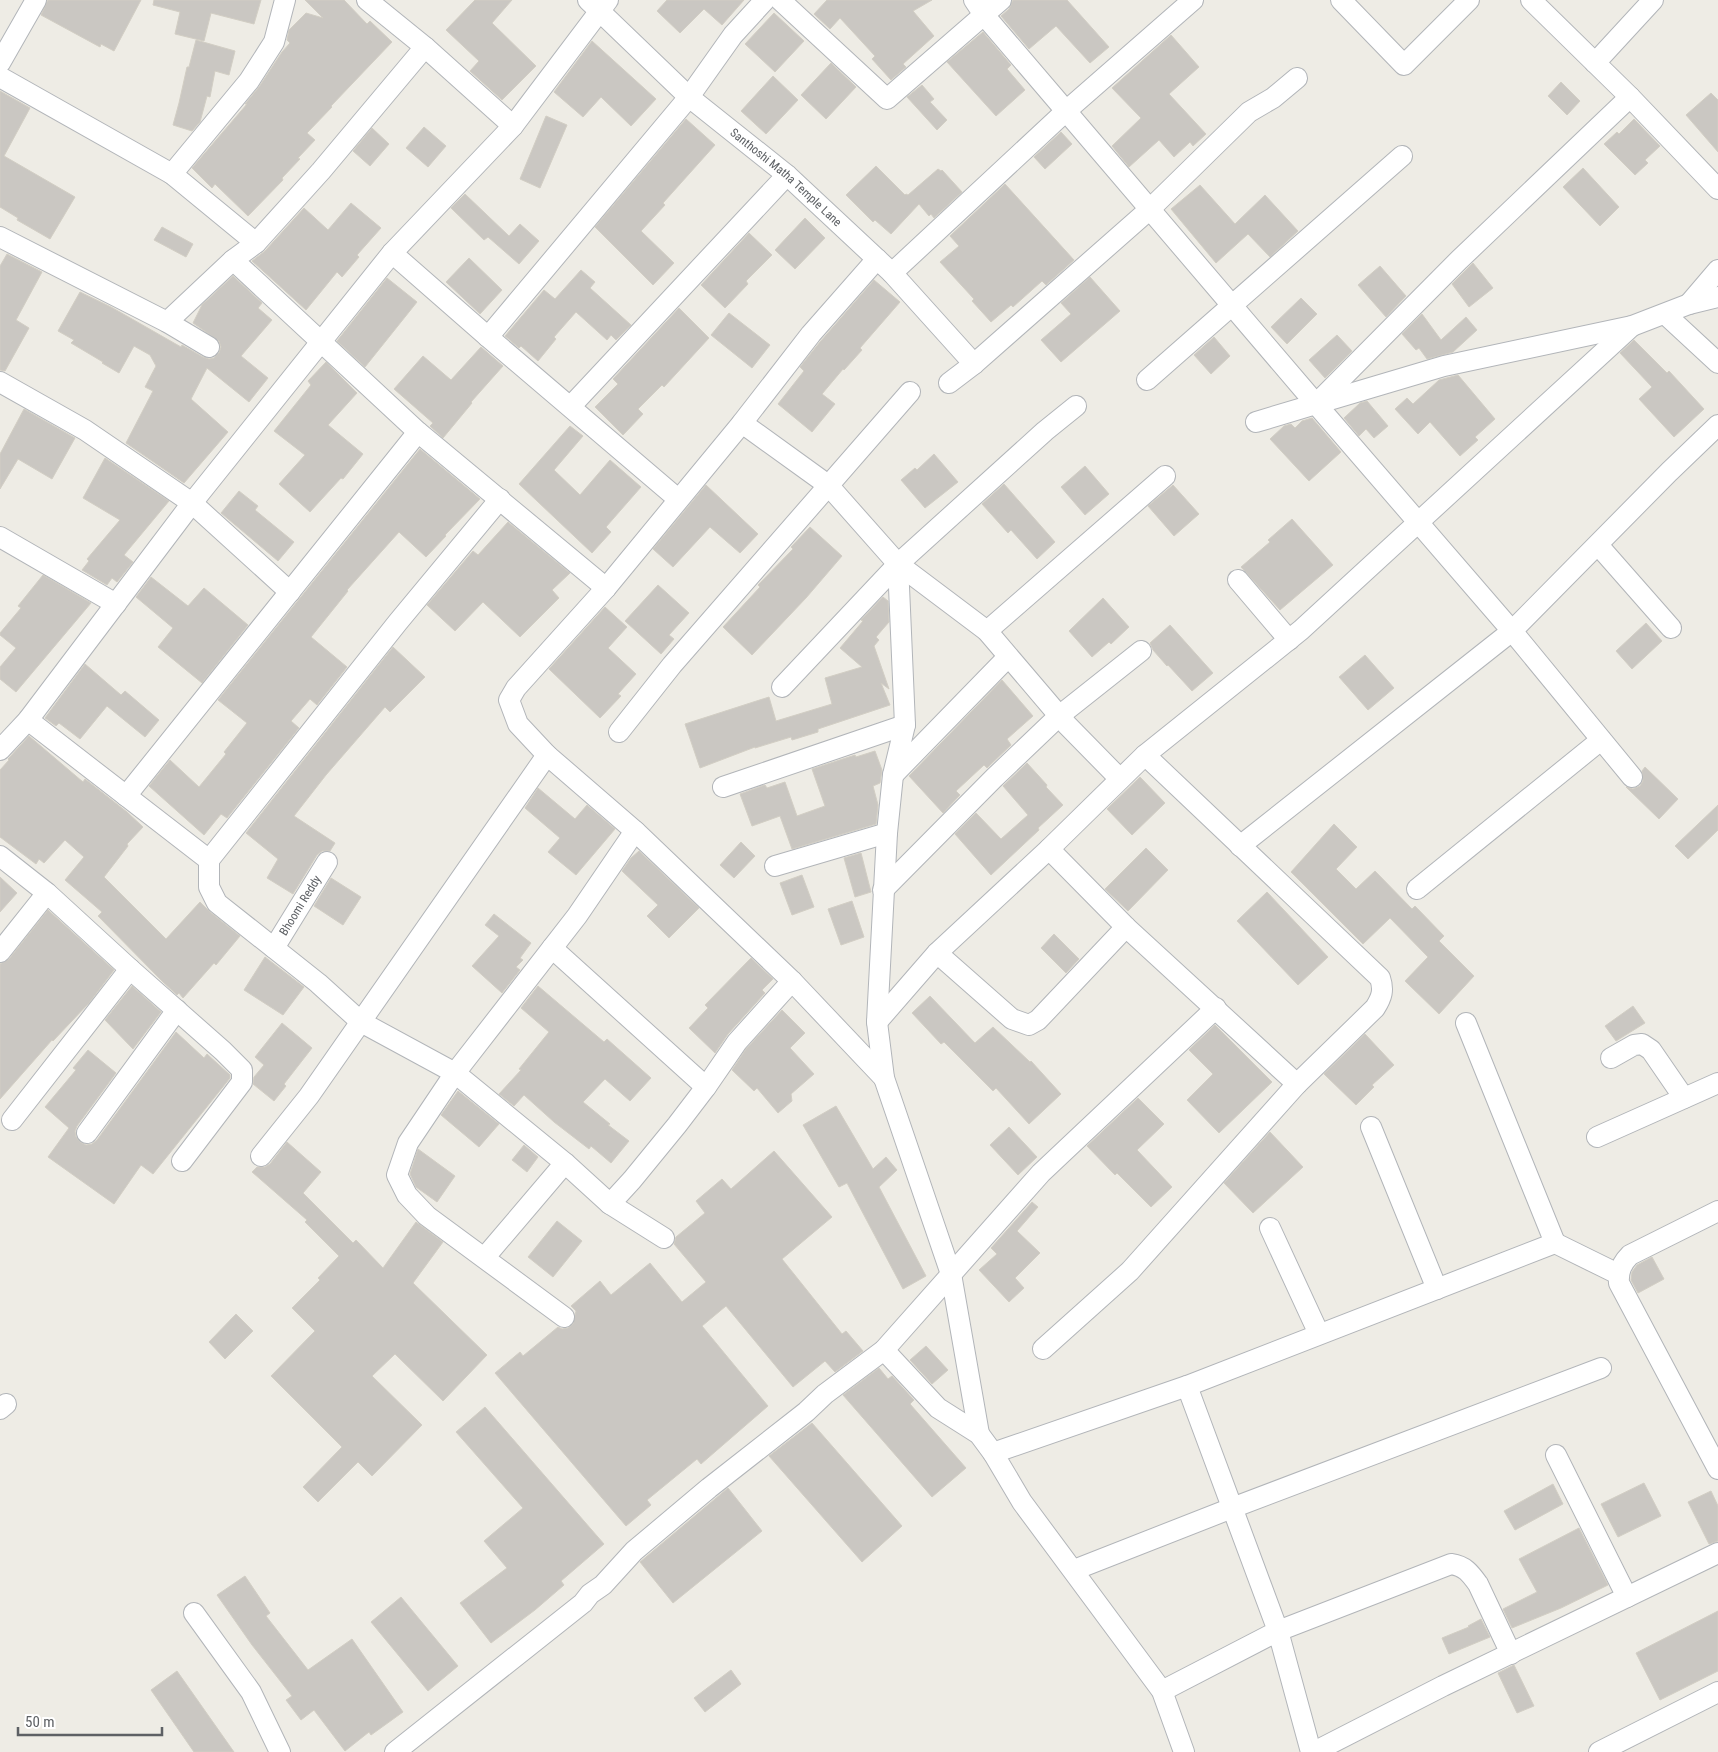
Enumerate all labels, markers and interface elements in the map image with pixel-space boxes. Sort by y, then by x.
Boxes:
street label: Santhoshi Matha Temple Lane [727,126,845,230]
street label: Bhoomi Reddy [276,873,324,938]
scale bar [18,1704,161,1736]
text: 50 m [25,1713,55,1731]

